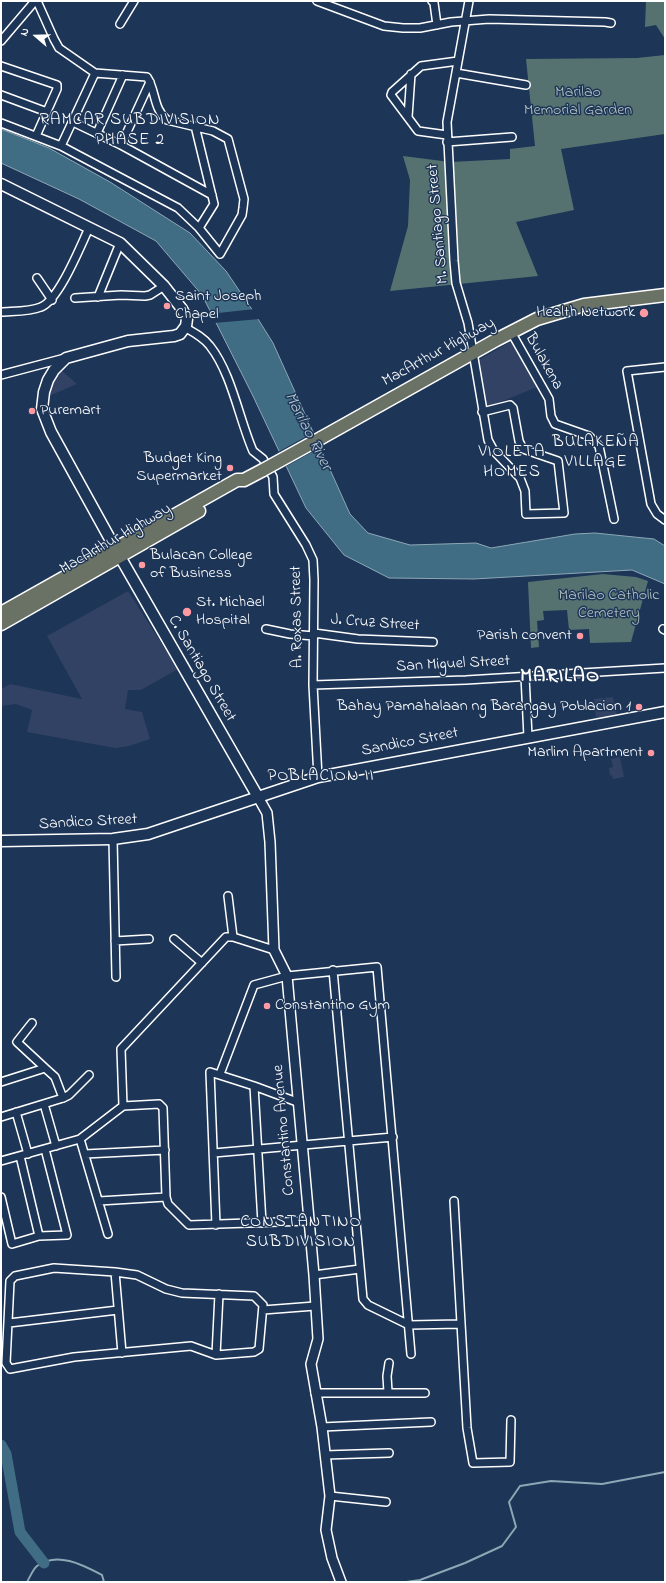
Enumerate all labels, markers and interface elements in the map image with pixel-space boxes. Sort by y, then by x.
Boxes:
north arrow [16,16,56,56]
text: N [16,26,34,38]
park label: Marilao Memorial Garden [524,83,632,121]
district label: RAMCAR SUBDIVISION PHASE 2 [40,111,220,151]
street label: M. Santiago Street [424,163,454,285]
place label: Saint Joseph Chapel [175,287,261,325]
marker: Saint Joseph Chapel [162,301,172,311]
place label: Health Network [536,303,635,323]
marker: Health Network [638,307,650,319]
street label: MacArthur Highway [379,314,499,392]
street label: Bulakena [520,330,566,394]
water label: Marilao River [279,389,335,475]
place label: Puremart [40,401,101,421]
marker: Puremart [27,406,37,416]
district label: BULAKEÑA VILLAGE [552,433,640,473]
district label: VIOLETA HOMES [479,443,545,483]
place label: Budget King Supermarket [136,449,222,487]
marker: Budget King Supermarket [225,463,235,473]
street label: MacArthur Highway [57,500,175,580]
place label: Bulacan College of Business [150,546,252,584]
marker: Bulacan College of Business [137,560,147,570]
street label: A. Roxas Street [288,566,308,668]
park label: Marilao Catholic Cemetery [559,586,659,624]
place label: St. Michael Hospital [196,593,265,631]
marker: St. Michael Hospital [181,606,193,618]
street label: J. Cruz Street [330,611,420,637]
street label: C. Santiago Street [163,612,239,726]
place label: Parish convent [477,626,572,646]
marker: Parish convent [575,631,585,641]
street label: San Miguel Street [396,652,510,678]
district label: MARILAO [520,666,600,690]
place label: Bahay Pamahalaan ng Barangay Poblacion 1 [337,697,631,717]
marker: Bahay Pamahalaan ng Barangay Poblacion 1 [634,702,644,712]
street label: Sandico Street [360,724,460,762]
place label: Marlim Apartment [527,743,643,763]
marker: Marlim Apartment [646,748,656,758]
district label: POBLACION II [267,767,375,787]
street label: Sandico Street [38,811,138,835]
place label: Constantino Gym [275,996,390,1016]
marker: Constantino Gym [262,1001,272,1011]
street label: Constantino Avenue [270,1064,300,1196]
district label: CONSTANTINO SUBDIVISION [240,1213,362,1253]

